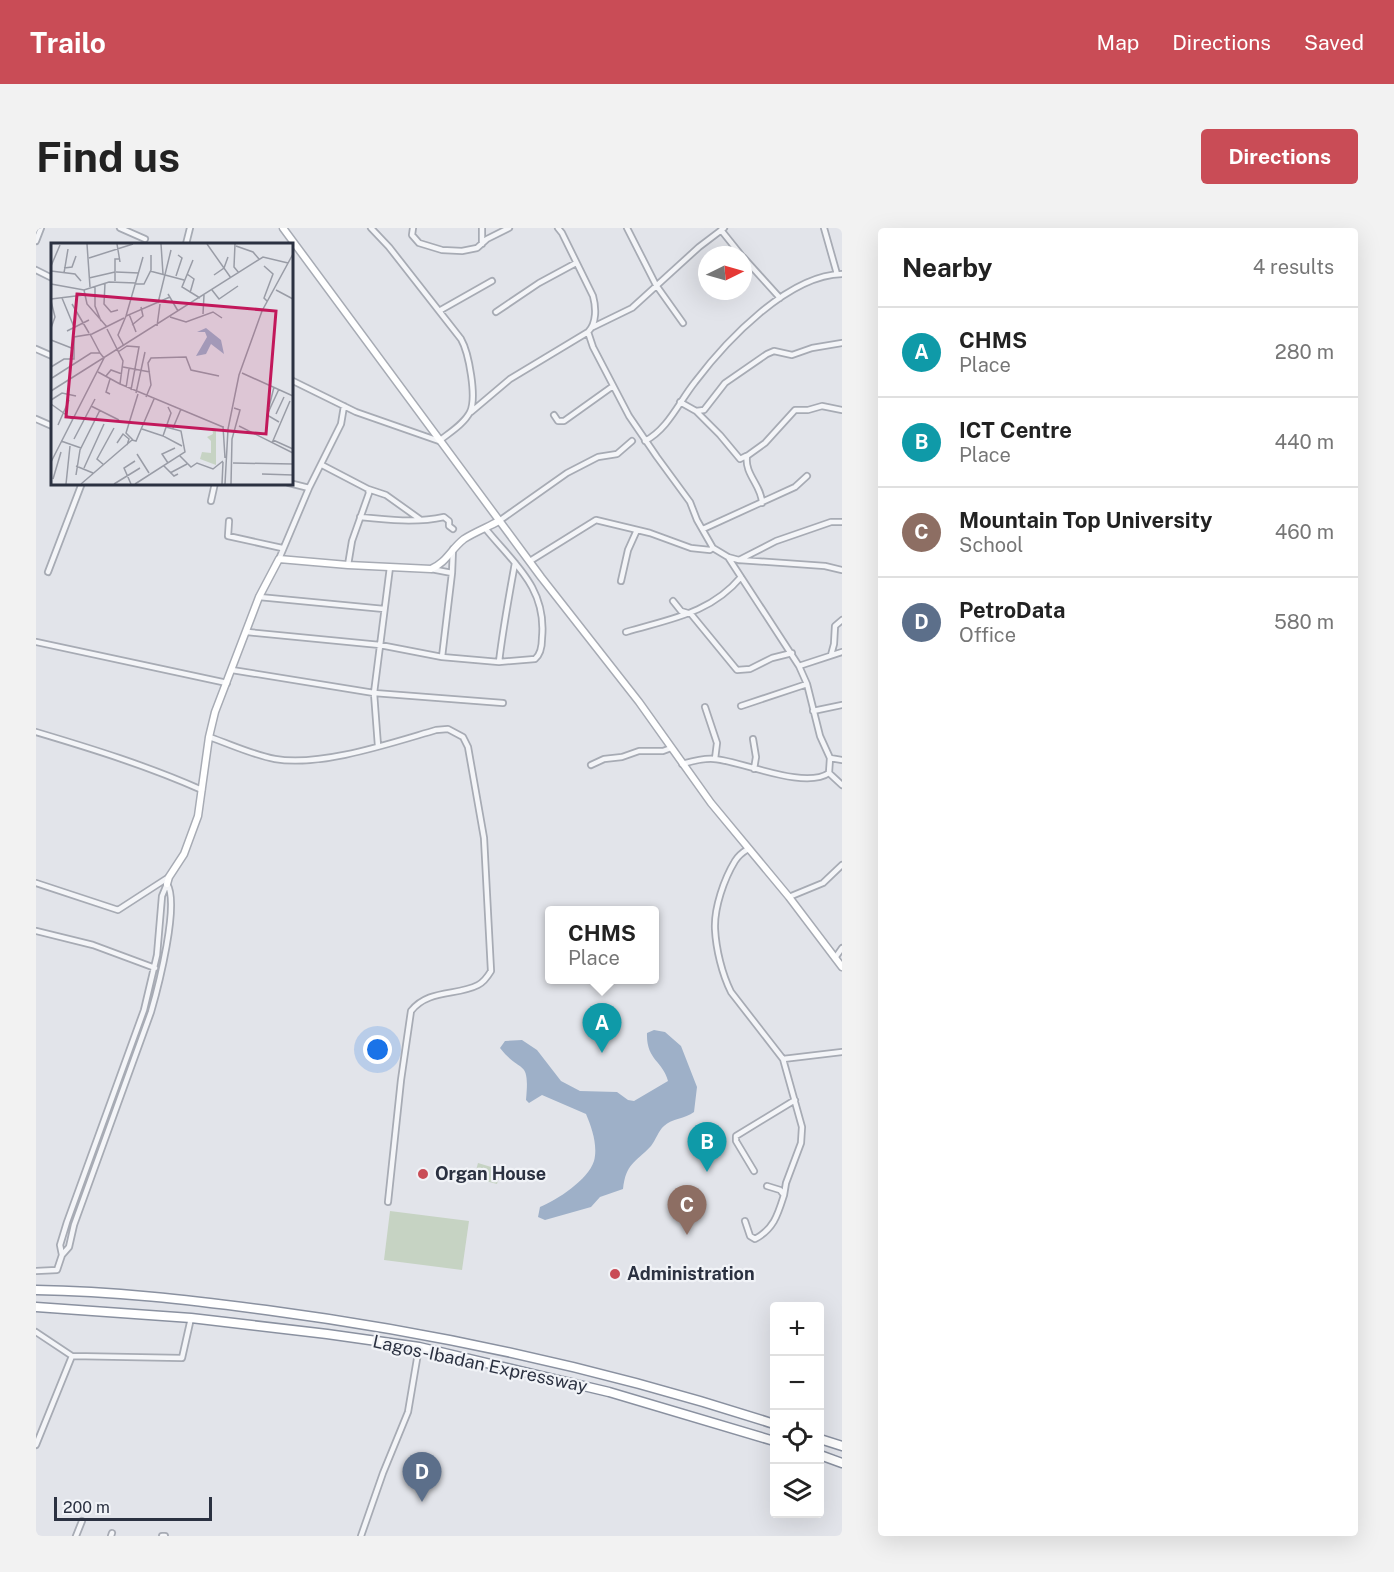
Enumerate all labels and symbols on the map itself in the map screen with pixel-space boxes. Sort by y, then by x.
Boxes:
inset map [51,243,292,484]
north arrow [698,246,752,300]
pin: A [582,1004,622,1053]
your location [363,1035,392,1064]
pin: B [688,1122,726,1172]
place label: Organ House [435,1163,546,1184]
marker: Organ House [416,1167,430,1181]
pin: C [668,1186,706,1235]
place label: Administration [627,1263,755,1284]
marker: Administration [608,1267,622,1281]
street label: Lagos-Ibadan Expressway [371,1330,590,1397]
pin: D [402,1452,442,1502]
scale bar [54,1494,212,1522]

